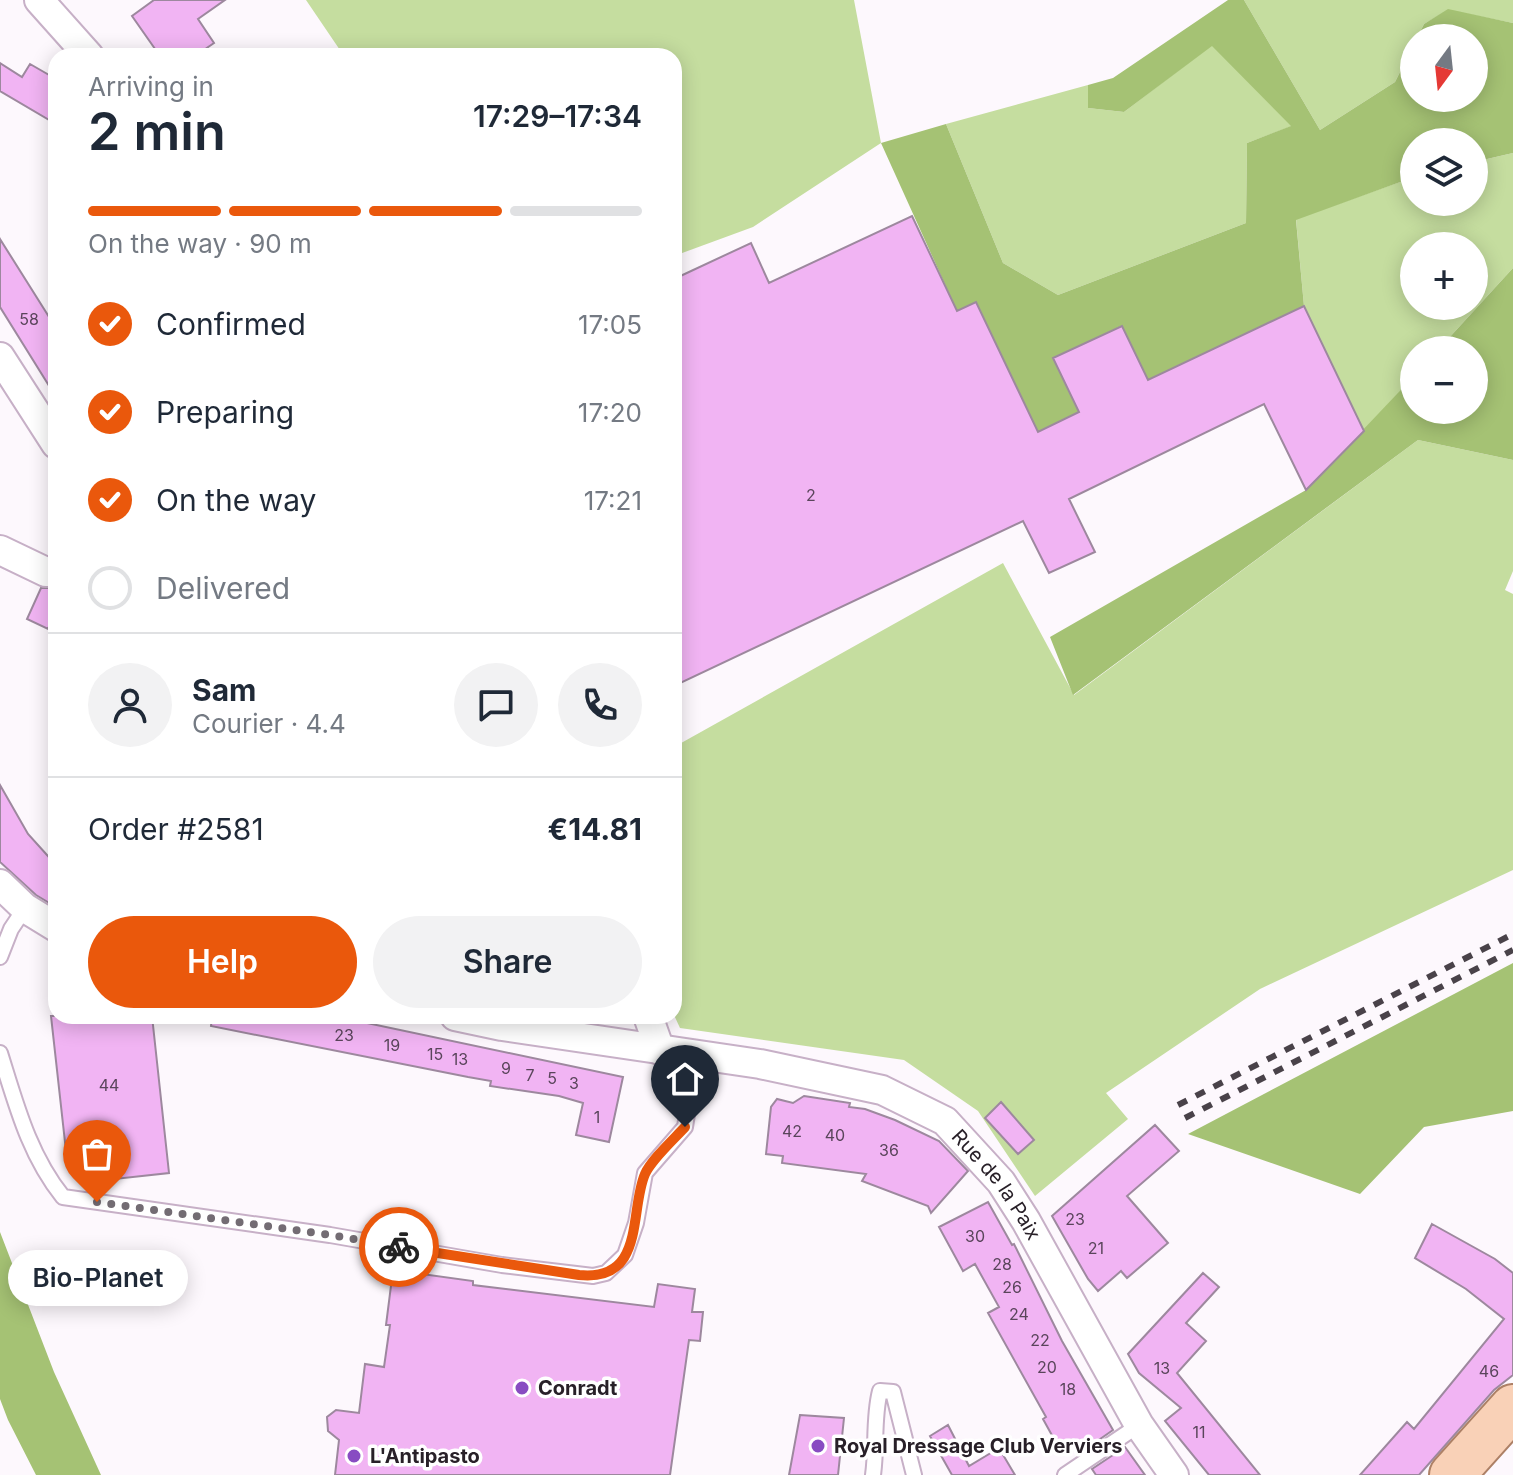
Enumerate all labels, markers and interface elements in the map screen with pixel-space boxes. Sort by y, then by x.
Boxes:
north arrow [1400,24,1488,112]
map controls [1400,24,1488,424]
text: Arriving in [88,71,214,102]
text: 17:29–17:34 [473,98,642,134]
text: 2 min [88,100,226,163]
button: layers [1400,128,1488,216]
text: On the way · 90 m [88,228,312,259]
button: + [1400,232,1488,320]
icon: check [88,302,132,346]
text: Confirmed [156,306,306,342]
house number: 58 [19,309,39,329]
text: 17:05 [578,309,642,340]
button: − [1400,336,1488,424]
icon: check [88,390,132,434]
text: Preparing [156,394,294,430]
text: 17:20 [578,397,642,428]
icon: check [88,478,132,522]
text: On the way [156,482,316,518]
text: 17:21 [584,485,642,516]
house number: 2 [806,485,816,505]
text: Delivered [156,570,290,606]
button: person [88,663,172,747]
button: chat [454,663,538,747]
button: phone [558,663,642,747]
text: Sam [192,672,256,708]
text: Courier · 4.4 [192,708,346,739]
text: Order #2581 [88,811,264,847]
text: €14.81 [548,811,642,847]
button: Help [88,916,357,1008]
button: Share [373,916,642,1008]
house number: 23 [334,1025,354,1045]
house number: 19 [384,1035,400,1055]
house number: 15 [427,1044,443,1064]
pin [651,1045,719,1127]
house number: 13 [452,1049,468,1069]
icon: home [663,1057,707,1101]
house number: 9 [501,1058,511,1078]
house number: 7 [525,1065,535,1085]
house number: 5 [547,1068,557,1088]
house number: 3 [569,1073,579,1093]
house number: 44 [99,1075,119,1095]
house number: 1 [594,1107,600,1127]
pin [63,1120,131,1202]
house number: 42 [782,1121,802,1141]
street label: Rue de la Paix [947,1124,1046,1244]
house number: 40 [825,1125,845,1145]
icon: bag [75,1132,119,1176]
house number: 36 [879,1140,899,1160]
courier [359,1207,439,1287]
house number: 23 [1065,1209,1085,1229]
icon: bike [377,1225,421,1269]
house number: 30 [965,1226,985,1246]
house number: 21 [1088,1238,1104,1258]
callout: Bio-Planet [7,1250,187,1306]
house number: 28 [992,1254,1012,1274]
text: Bio-Planet [33,1262,163,1293]
house number: 26 [1002,1277,1022,1297]
house number: 24 [1009,1304,1029,1324]
house number: 22 [1030,1330,1050,1350]
house number: 20 [1037,1357,1057,1377]
house number: 13 [1154,1358,1170,1378]
house number: 46 [1479,1361,1499,1381]
place label: Conradt [538,1376,617,1400]
marker: Conradt [513,1379,531,1397]
house number: 18 [1060,1379,1076,1399]
house number: 11 [1192,1422,1206,1442]
place label: Royal Dressage Club Verviers [834,1434,1123,1458]
marker: Royal Dressage Club Verviers [809,1437,827,1455]
place label: L'Antipasto [370,1444,480,1468]
marker: L'Antipasto [345,1447,363,1465]

